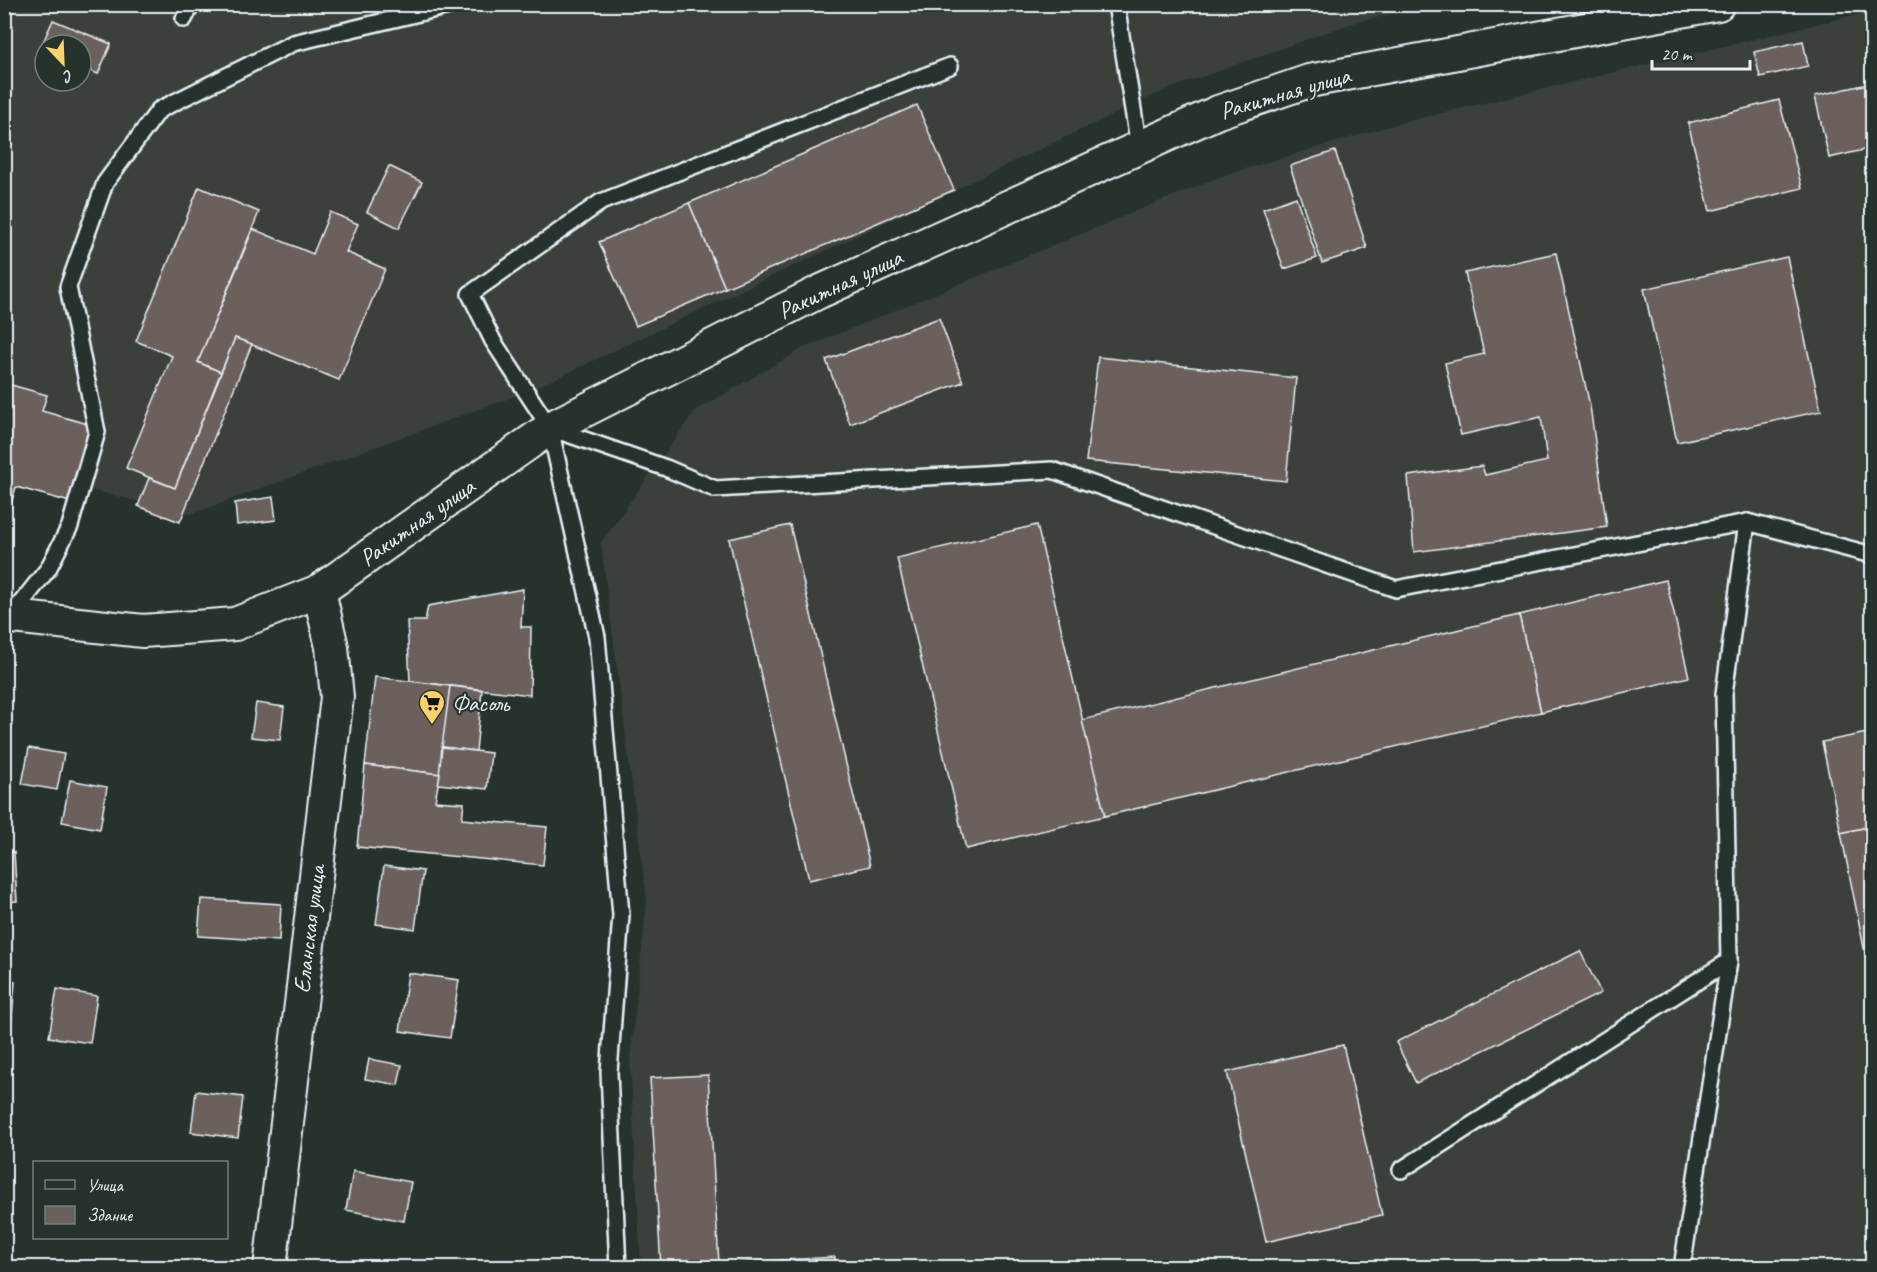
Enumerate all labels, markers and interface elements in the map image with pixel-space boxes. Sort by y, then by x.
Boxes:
north arrow [33,33,93,93]
scale bar [1652,33,1750,71]
text: 20 m [1661,43,1694,65]
street label: Ракитная улица [1216,60,1355,126]
text: С [59,65,76,87]
street label: Ракитная улица [773,241,908,326]
street label: Ракитная улица [354,470,482,573]
supermarket icon: Фасоль [417,688,447,726]
place label: Фасоль [452,688,511,718]
street label: Еланская улица [286,861,332,995]
legend [33,1161,228,1239]
text: Улица [87,1174,124,1196]
text: Здание [87,1204,133,1226]

